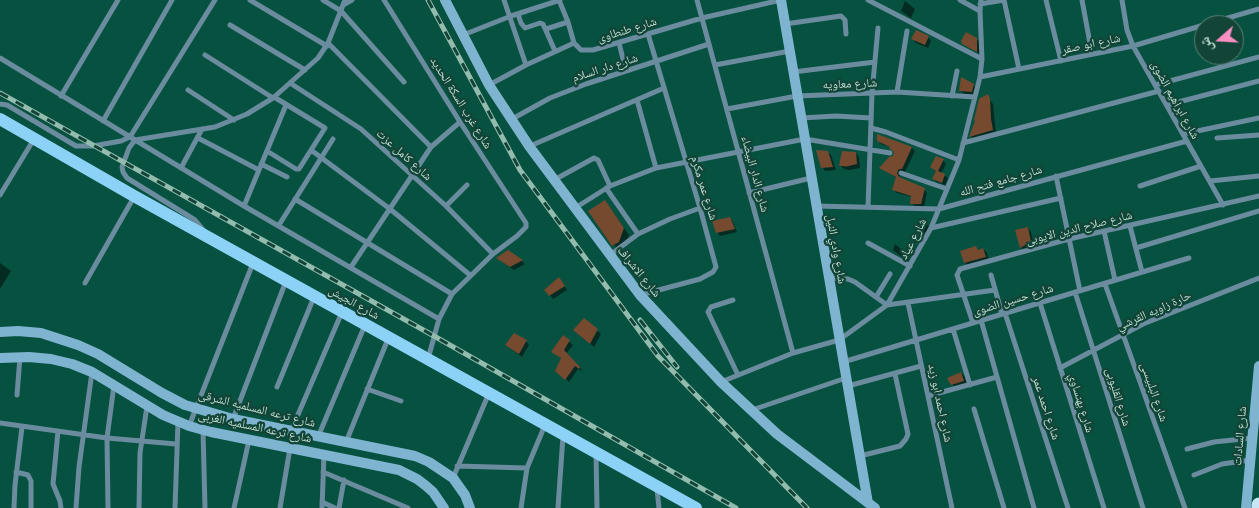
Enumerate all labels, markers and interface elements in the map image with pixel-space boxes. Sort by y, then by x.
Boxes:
street label: شارع طنطاوى [596,14,658,46]
north arrow [1194,15,1244,65]
street label: شارع ابو صقر [1060,31,1122,57]
text: ش [1195,35,1217,55]
street label: شارع دار السلام [570,51,640,85]
street label: شارع غرب السكة الحديد [427,54,495,152]
street label: شارع ابراهيم الضوى [1147,58,1203,142]
street label: شارع معاويه [822,76,878,92]
street label: شارع كامل عزت [373,126,435,184]
street label: شارع الدار البيضاء [738,134,772,214]
street label: شارع عمر مكرم [687,154,721,222]
street label: شارع جامع فتح الله [958,162,1044,200]
street label: شارع صلاح الدين الايوبى [1024,208,1134,248]
street label: شارع وادي النيل [823,213,849,285]
street label: شارع عياد [896,216,930,262]
street label: شارع الاشراف [614,244,664,300]
street label: شارع حسين الضوى [971,281,1055,319]
street label: شارع الجيش [326,283,382,323]
street label: حارة زاويه القرشي [1114,288,1194,334]
street label: شارع البلبيسى [1137,360,1171,424]
street label: شارع احمد ابو زيد [925,363,955,443]
street label: شارع القليوبى [1102,366,1134,428]
street label: شارع بهنساوي [1065,372,1097,434]
street label: شارع احمد عمر [1029,374,1063,442]
street label: شارع ترعه المسلميه الشرقى [197,387,317,431]
street label: شارع السادات [1230,406,1250,466]
street label: شارع ترعه المسلميه الغربى [197,408,313,446]

